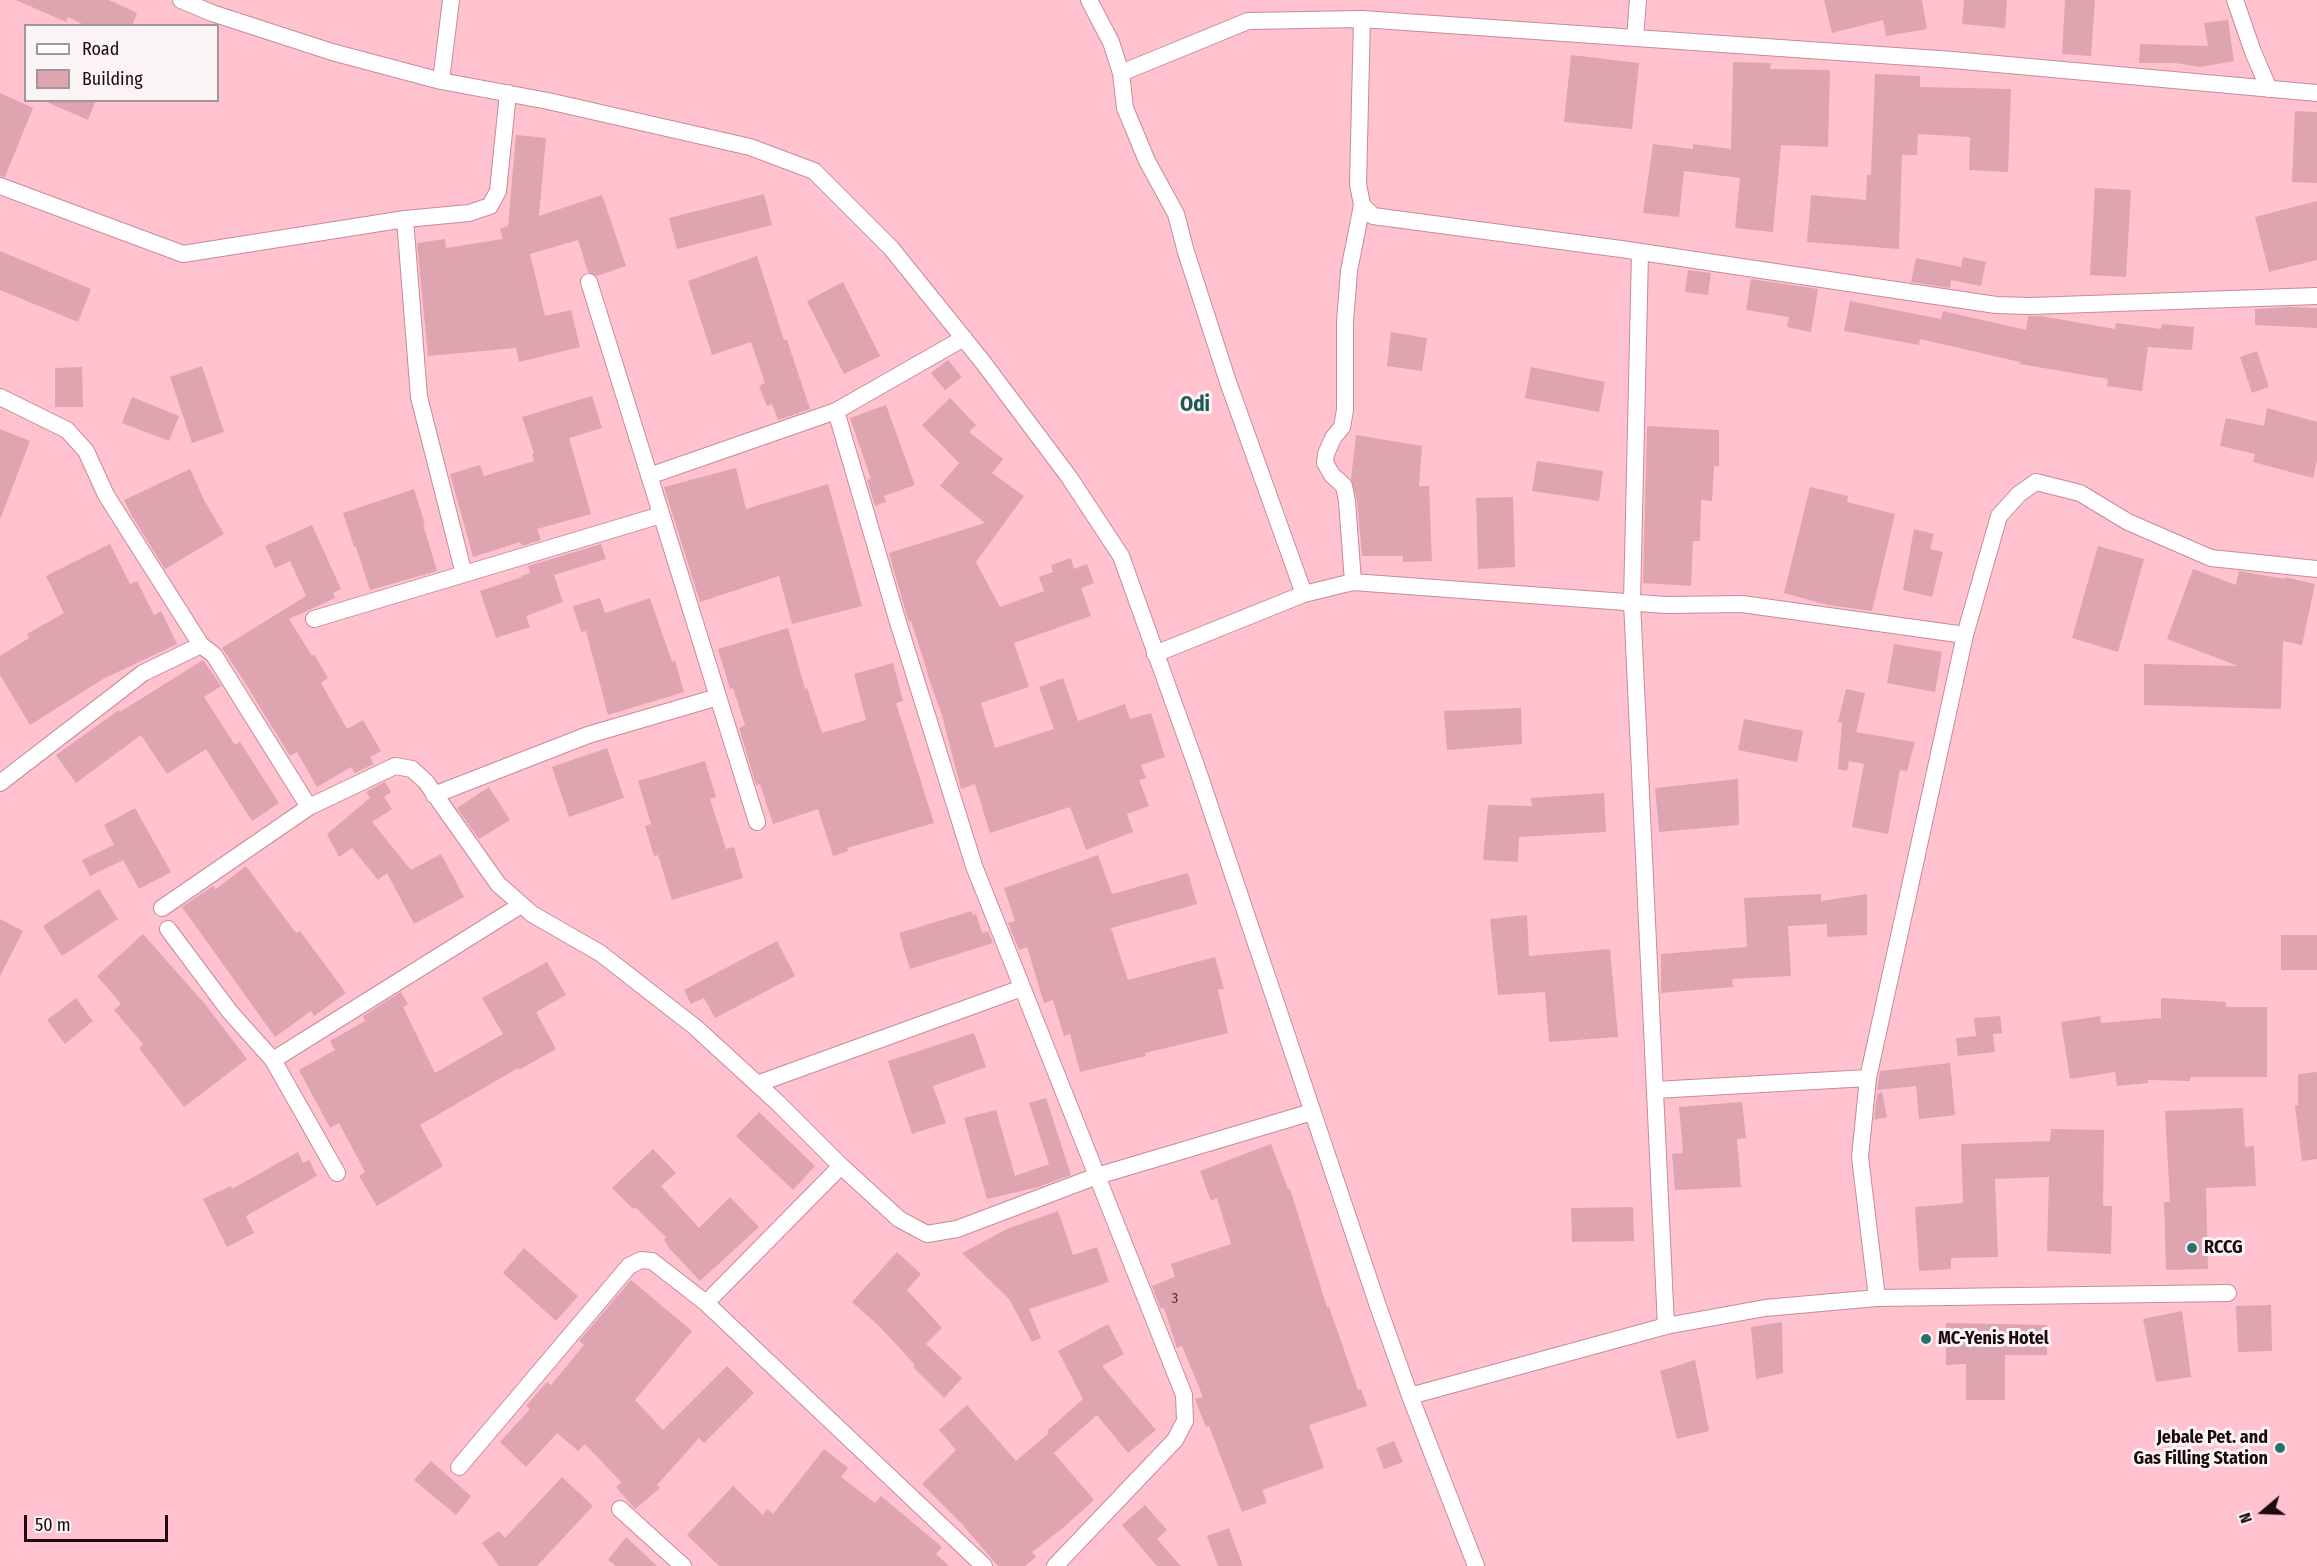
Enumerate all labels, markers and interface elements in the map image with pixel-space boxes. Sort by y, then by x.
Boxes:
legend [24,24,219,102]
text: Road [82,38,119,60]
text: Building [82,68,143,90]
district label: Odi [1180,392,1210,418]
place label: RCCG [2204,1237,2243,1259]
marker: RCCG [2185,1241,2199,1255]
house number: 3 [1172,1290,1178,1308]
place label: MC-Yenis Hotel [1938,1328,2049,1350]
marker: MC-Yenis Hotel [1919,1332,1933,1346]
place label: Jebale Pet. and Gas Filling Station [2134,1427,2268,1470]
marker: Jebale Pet. and Gas Filling Station [2273,1441,2287,1455]
north arrow [2233,1482,2293,1542]
scale bar [27,1503,171,1541]
text: N [2235,1510,2256,1526]
text: 50 m [35,1514,71,1536]

